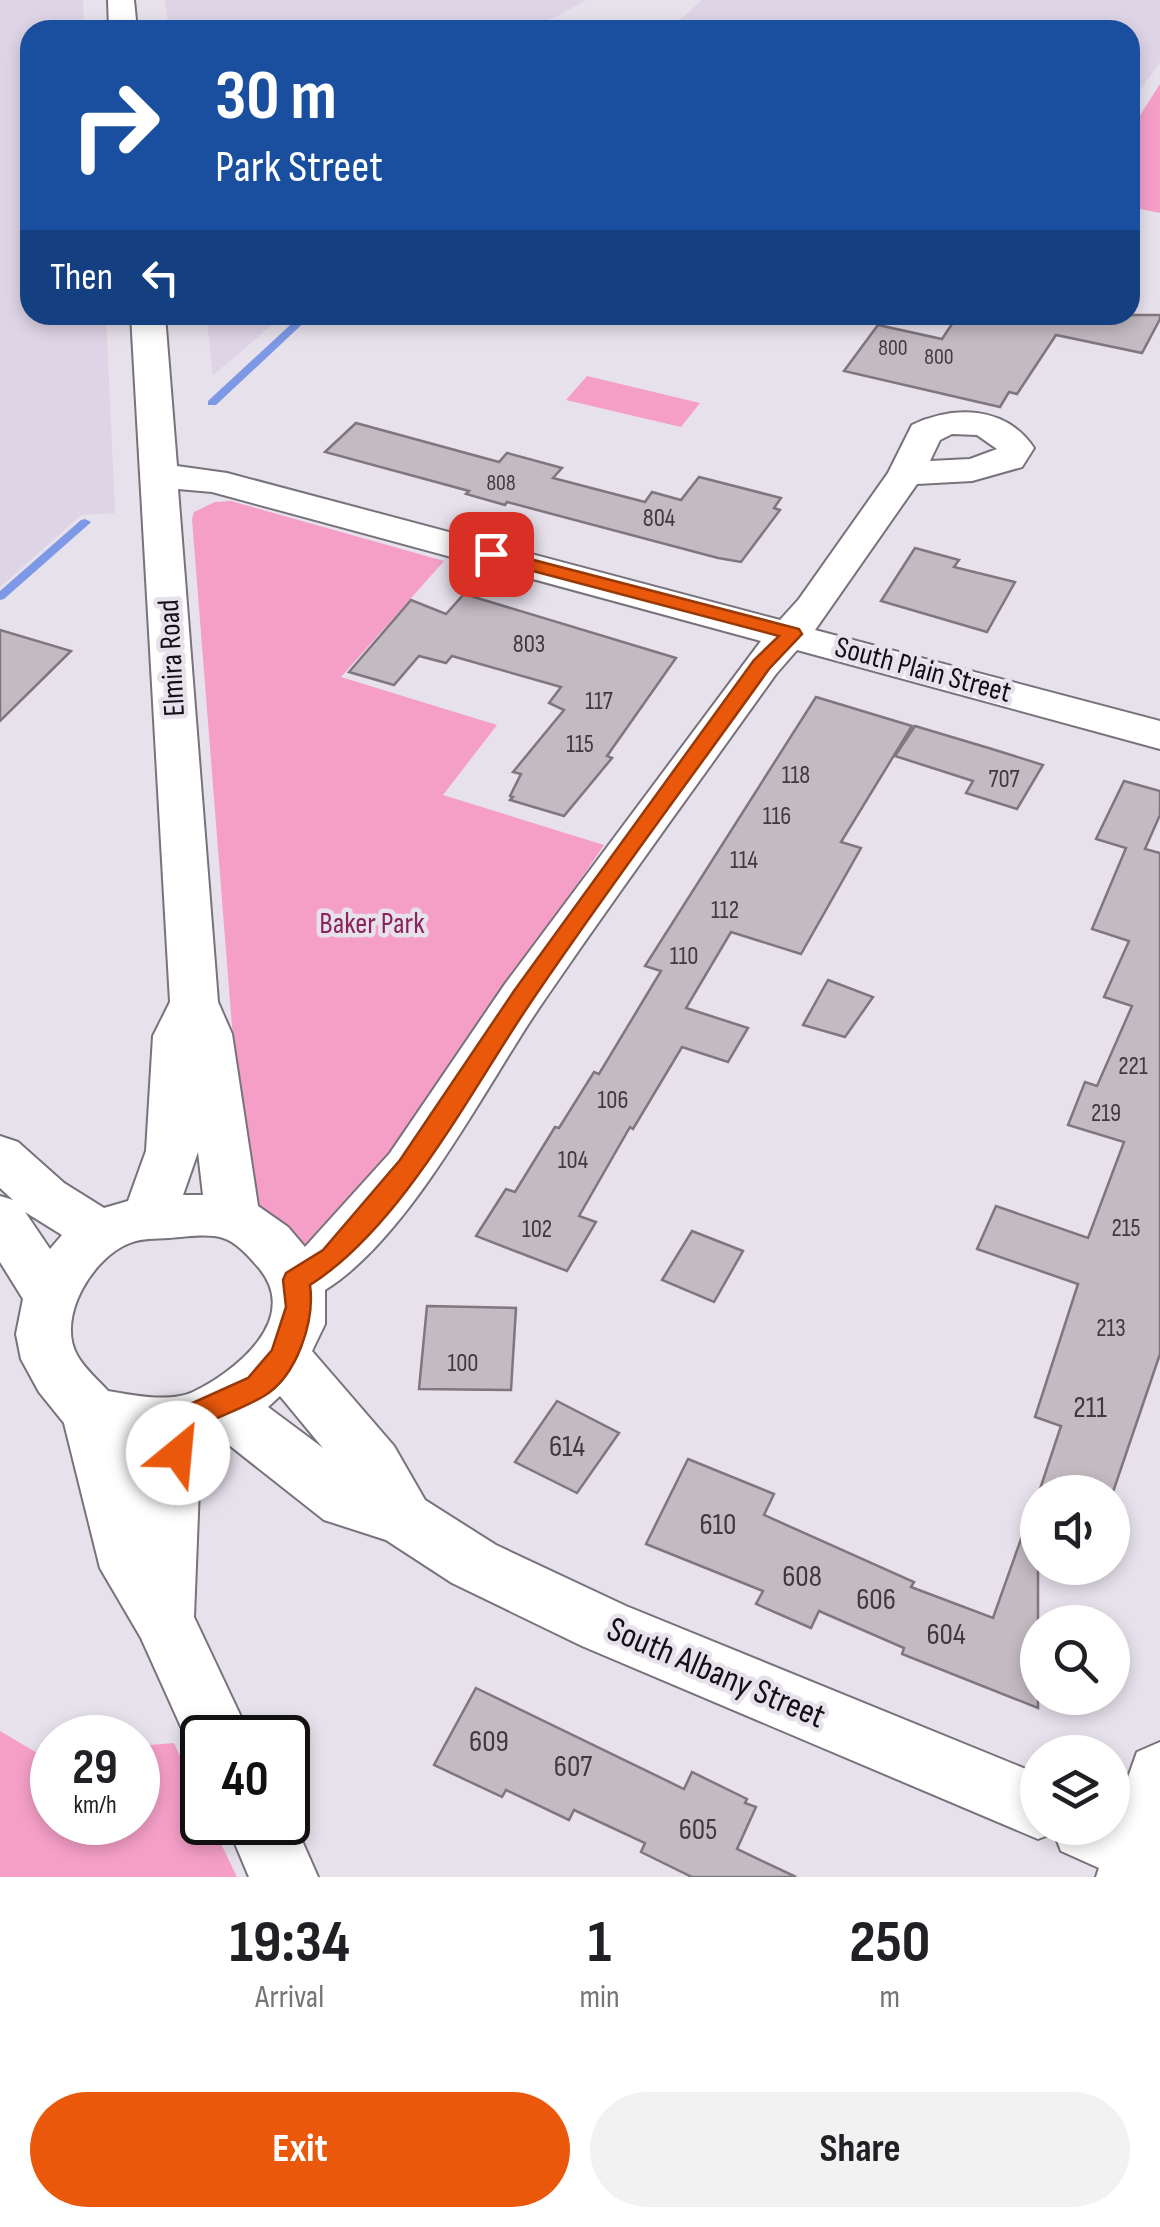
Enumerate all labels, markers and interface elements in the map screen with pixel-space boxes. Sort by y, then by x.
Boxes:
text: 30 m [215,55,337,139]
icon: right [50,60,180,190]
text: Park Street [215,140,383,195]
icon: left [133,250,188,305]
text: Then [50,255,113,300]
house number: 800 [878,335,908,362]
house number: 800 [924,344,954,371]
house number: 808 [486,470,516,497]
house number: 804 [643,503,675,534]
pin [449,512,534,597]
icon: arrive [464,527,519,582]
street label: Elmira Road [151,599,193,717]
house number: 803 [513,629,545,660]
street label: South Plain Street [831,629,1015,711]
house number: 117 [585,686,613,717]
house number: 115 [566,729,594,760]
house number: 118 [782,760,810,791]
house number: 707 [988,764,1020,795]
house number: 116 [763,801,791,832]
house number: 114 [730,845,758,876]
house number: 112 [711,895,739,926]
park label: Baker Park [319,906,425,942]
house number: 110 [670,941,698,972]
house number: 221 [1118,1051,1148,1082]
house number: 106 [598,1085,628,1116]
house number: 219 [1091,1098,1121,1129]
house number: 104 [558,1145,588,1176]
house number: 215 [1111,1213,1141,1244]
house number: 102 [522,1214,552,1245]
house number: 213 [1096,1313,1126,1344]
house number: 100 [447,1348,479,1379]
house number: 211 [1073,1390,1107,1426]
position arrow [126,1401,230,1505]
house number: 614 [549,1429,585,1465]
map controls [1020,1475,1130,1845]
button: sound [1020,1475,1130,1585]
house number: 610 [699,1507,737,1543]
house number: 608 [782,1559,822,1595]
house number: 606 [856,1582,896,1618]
button: search [1020,1605,1130,1715]
street label: South Albany Street [600,1608,832,1738]
house number: 604 [926,1617,966,1653]
speed limit sign: 40 [180,1715,310,1845]
house number: 609 [469,1724,509,1760]
button: layers [1020,1735,1130,1845]
text: 29 [72,1738,118,1798]
house number: 607 [554,1749,592,1785]
text: km/h [73,1790,117,1821]
house number: 605 [679,1812,717,1848]
text: 19:34 [230,1907,350,1979]
text: 1 [588,1907,611,1979]
text: 250 [849,1907,930,1979]
text: Arrival [255,1978,324,2017]
text: min [579,1978,620,2017]
text: m [880,1978,900,2017]
button: Exit [30,2092,570,2207]
button: Share [590,2092,1130,2207]

